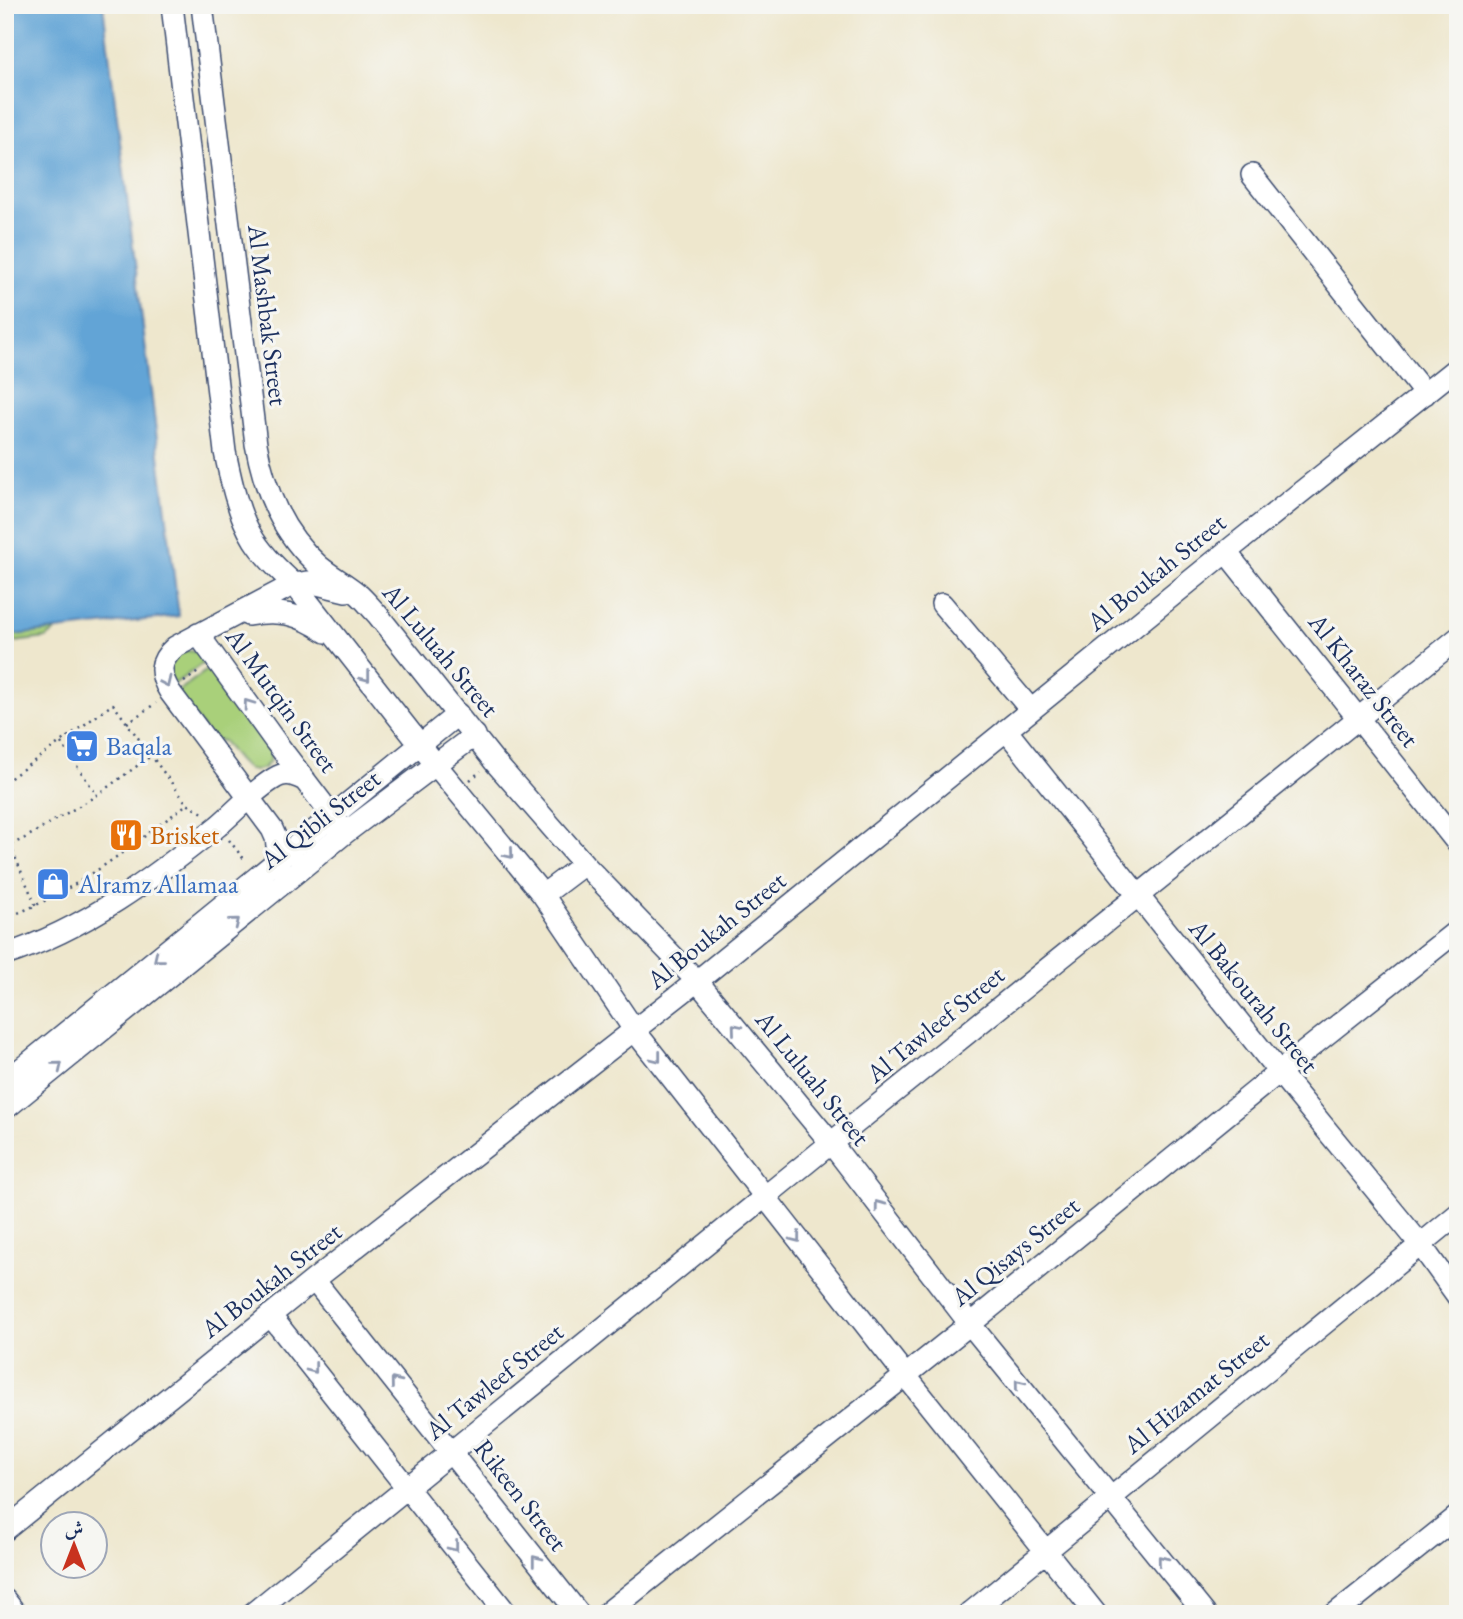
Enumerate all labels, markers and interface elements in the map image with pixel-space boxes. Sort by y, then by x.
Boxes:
street label: Al Mashbak Street [240,221,296,408]
street label: Al Boukah Street [1079,505,1233,639]
street label: Al Luluah Street [375,575,507,724]
street label: Al Kharaz Street [1300,605,1427,754]
street label: Al Mutqin Street [217,620,346,779]
one-way arrow [358,669,370,682]
one-way arrow [158,675,172,687]
one-way arrow [243,699,256,712]
supermarket icon: Baqala [63,727,101,765]
place label: Baqala [106,729,172,763]
street label: Al Qibli Street [252,761,387,877]
restaurant icon: Brisket [107,816,145,854]
place label: Brisket [150,818,219,852]
one-way arrow [501,845,513,858]
street label: Al Boukah Street [639,863,793,997]
shop icon: Alramz Allamaa [34,865,72,903]
place label: Alramz Allamaa [77,867,239,901]
street label: Al Bakourah Street [1181,911,1327,1080]
one-way arrow [227,918,239,931]
one-way arrow [153,950,166,962]
street label: Al Tawleef Street [858,958,1011,1091]
street label: Al Luluah Street [747,1003,878,1153]
one-way arrow [732,1023,744,1036]
one-way arrow [648,1050,661,1063]
one-way arrow [51,1061,63,1074]
street label: Al Qisays Street [943,1189,1086,1314]
one-way arrow [874,1200,887,1212]
street label: Al Boukah Street [193,1214,348,1346]
one-way arrow [788,1230,801,1242]
street label: Al Tawleef Street [417,1315,570,1448]
street label: Al Hizamat Street [1115,1323,1276,1462]
one-way arrow [304,1361,317,1373]
one-way arrow [391,1377,403,1390]
one-way arrow [1015,1379,1027,1392]
street label: Rikeen Street [467,1432,575,1558]
north arrow [38,1510,108,1580]
text: ش [65,1516,83,1541]
one-way arrow [446,1539,459,1552]
one-way arrow [532,1556,545,1568]
one-way arrow [1158,1556,1171,1568]

